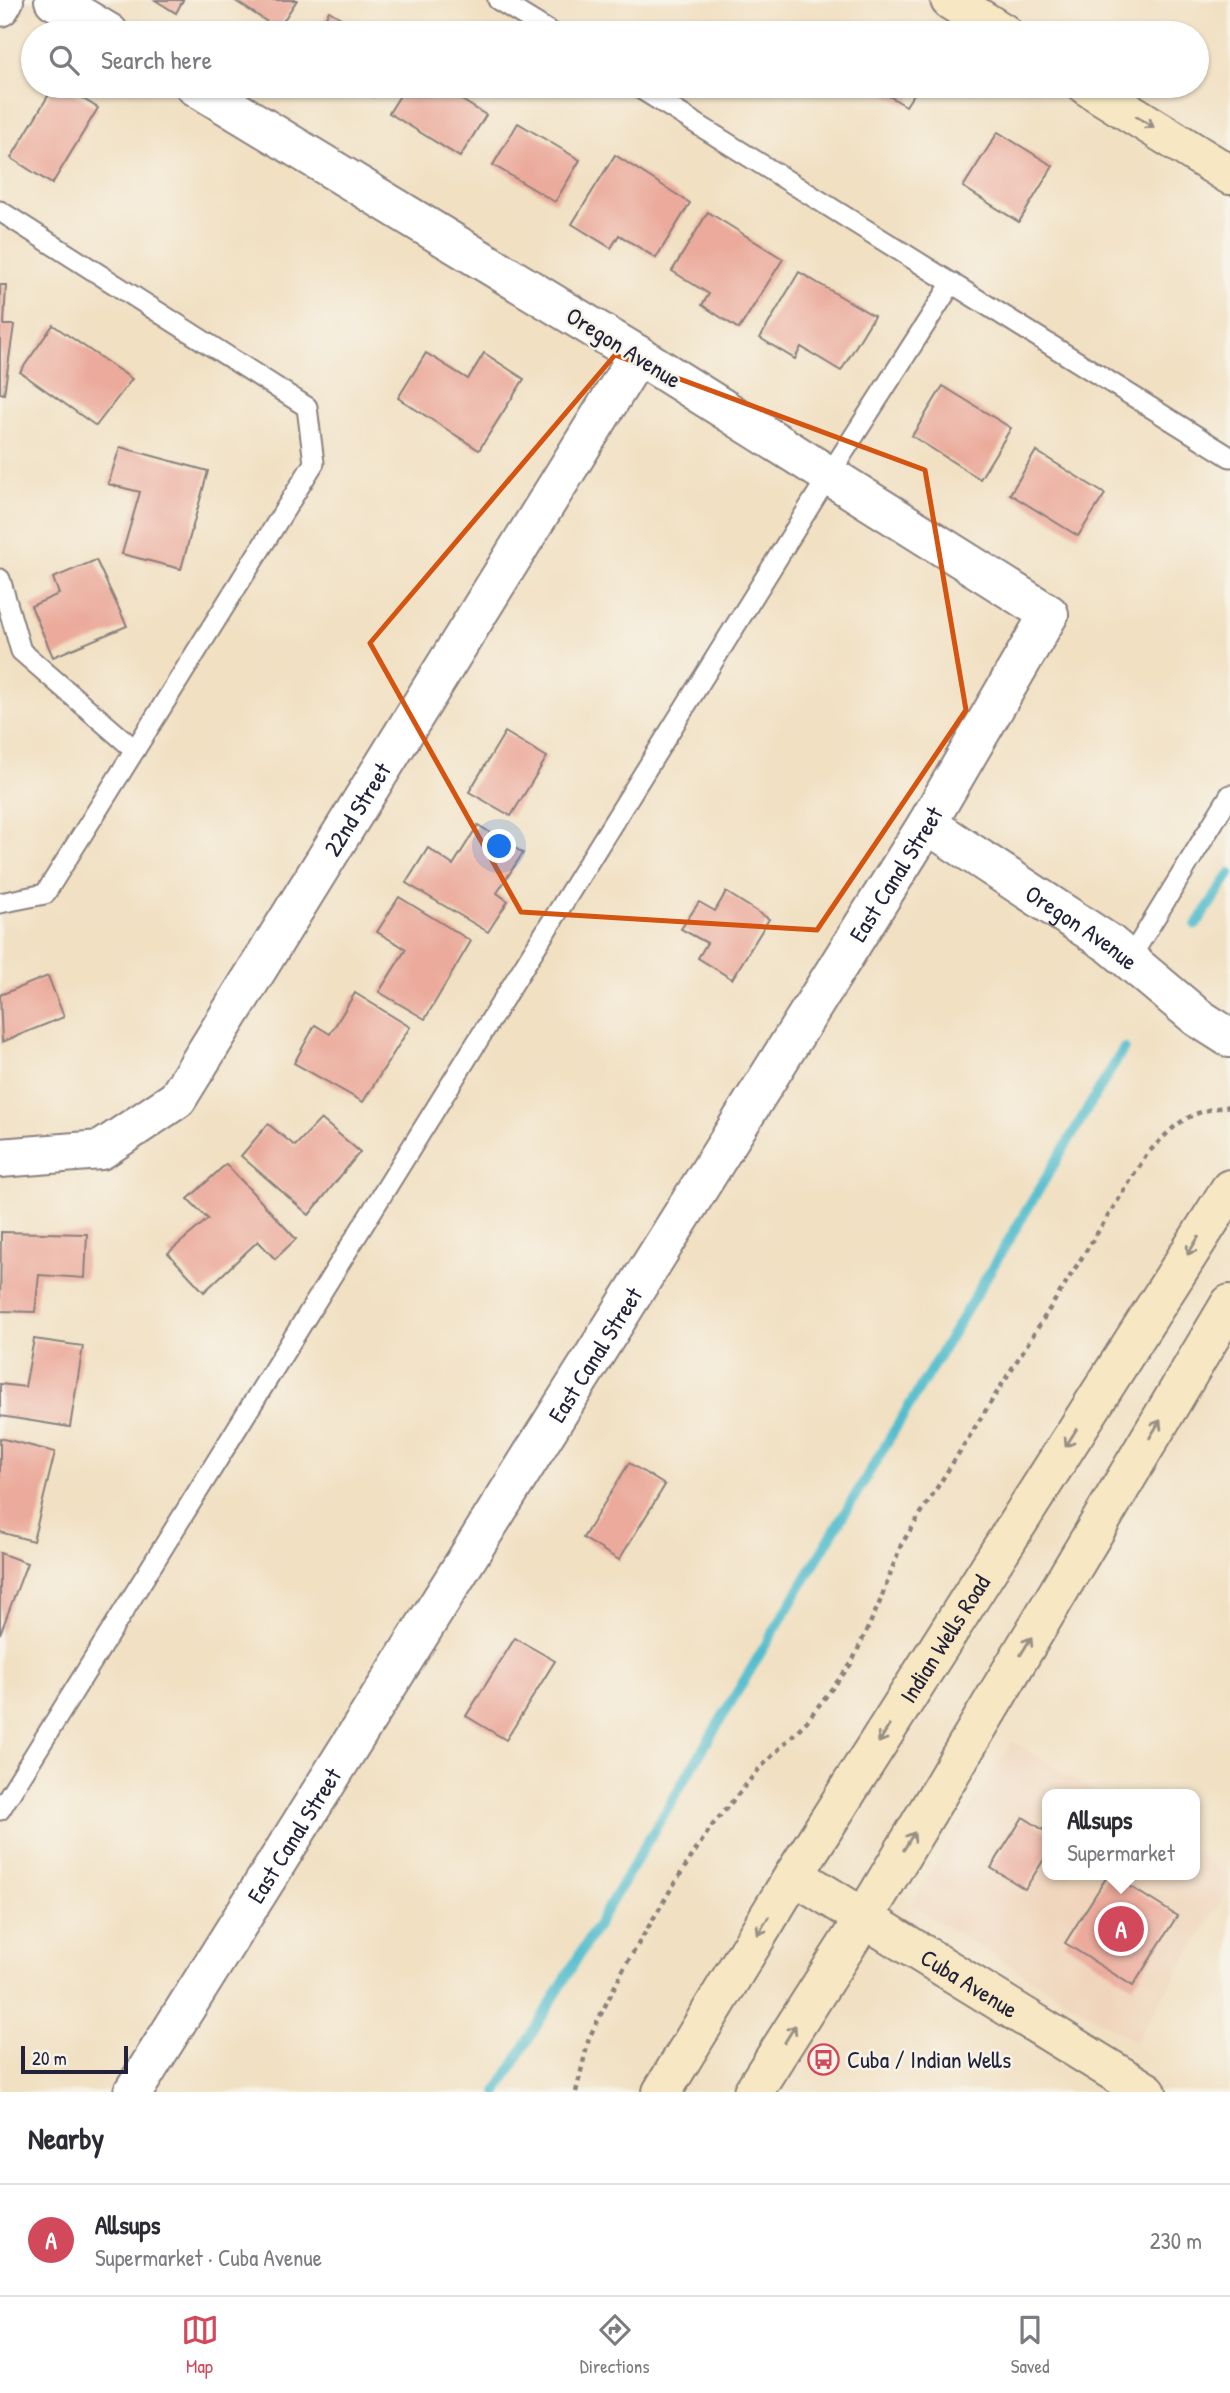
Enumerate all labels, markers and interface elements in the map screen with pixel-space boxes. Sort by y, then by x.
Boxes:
search box [21,21,1209,98]
icon: search [45,41,83,79]
text: Search here [101,42,212,77]
one-way arrow [1135,115,1155,129]
street label: Oregon Avenue [561,299,688,395]
street label: 22nd Street [316,756,398,862]
street label: East Canal Street [841,800,950,948]
your location [482,829,516,863]
street label: Oregon Avenue [1019,877,1145,977]
one-way arrow [1186,1236,1200,1256]
street label: East Canal Street [540,1280,649,1428]
one-way arrow [1148,1420,1162,1440]
one-way arrow [1064,1428,1078,1448]
street label: Indian Wells Road [892,1569,997,1709]
one-way arrow [1019,1636,1033,1656]
one-way arrow [876,1723,890,1743]
street label: East Canal Street [239,1761,349,1909]
popup [1042,1789,1200,1880]
text: Allsups [1067,1802,1133,1837]
one-way arrow [903,1831,917,1851]
text: Supermarket [1067,1837,1175,1868]
pin: A [1098,1903,1144,1955]
one-way arrow [755,1916,769,1936]
street label: Cuba Avenue [915,1941,1024,2025]
one-way arrow [783,2025,797,2045]
bus stop icon: Cuba / Indian Wells [807,2042,841,2076]
scale bar [21,2043,128,2075]
place label: Cuba / Indian Wells [847,2043,1011,2075]
text: 20 m [32,2045,67,2071]
text: Nearby [28,2118,104,2158]
text: Allsups [95,2207,160,2242]
text: A [45,2225,57,2256]
text: 230 m [1150,2225,1202,2256]
text: Supermarket · Cuba Avenue [95,2242,322,2273]
tab: Map [181,2311,219,2379]
tab: Directions [580,2311,650,2379]
tab: Saved [1011,2311,1049,2379]

